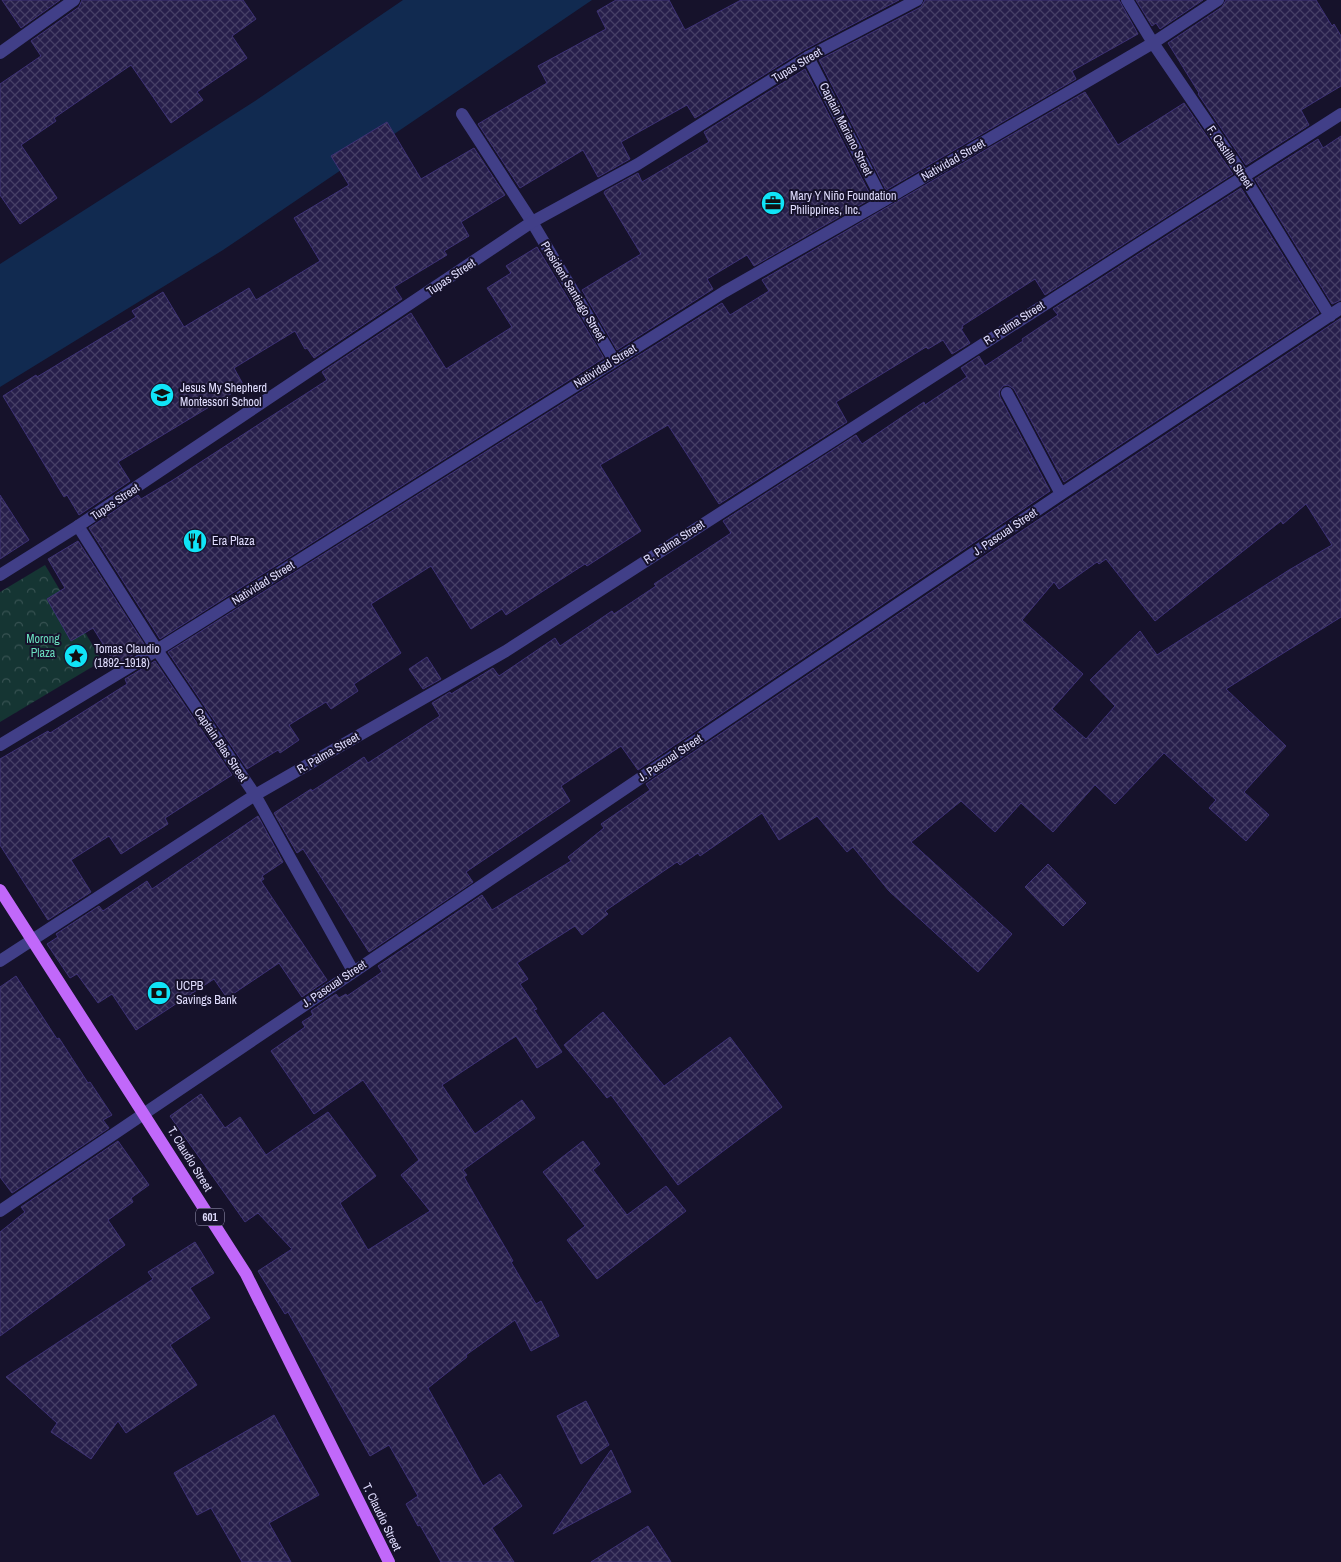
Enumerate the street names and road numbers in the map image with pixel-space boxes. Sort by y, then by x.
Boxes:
street label: Tupas Street [769,44,825,86]
street label: Captain Mariano Street [816,80,876,178]
street label: F. Castillo Street [1203,123,1257,192]
street label: Natividad Street [918,135,988,185]
street label: President Santiago Street [537,238,609,344]
street label: Tupas Street [424,255,479,299]
street label: R. Palma Street [981,297,1048,349]
street label: Natividad Street [571,340,640,392]
street label: Tupas Street [88,480,143,524]
street label: J. Pascual Street [970,504,1041,559]
street label: R. Palma Street [641,516,708,568]
street label: Natividad Street [229,557,298,609]
street label: Captain Blas Street [191,705,252,785]
street label: R. Palma Street [294,729,362,777]
street label: J. Pascual Street [635,730,706,785]
street label: J. Pascual Street [299,956,370,1011]
street label: T. Claudio Street [164,1124,216,1195]
road number: 601 [196,1208,224,1226]
street label: T. Claudio Street [359,1481,405,1554]

